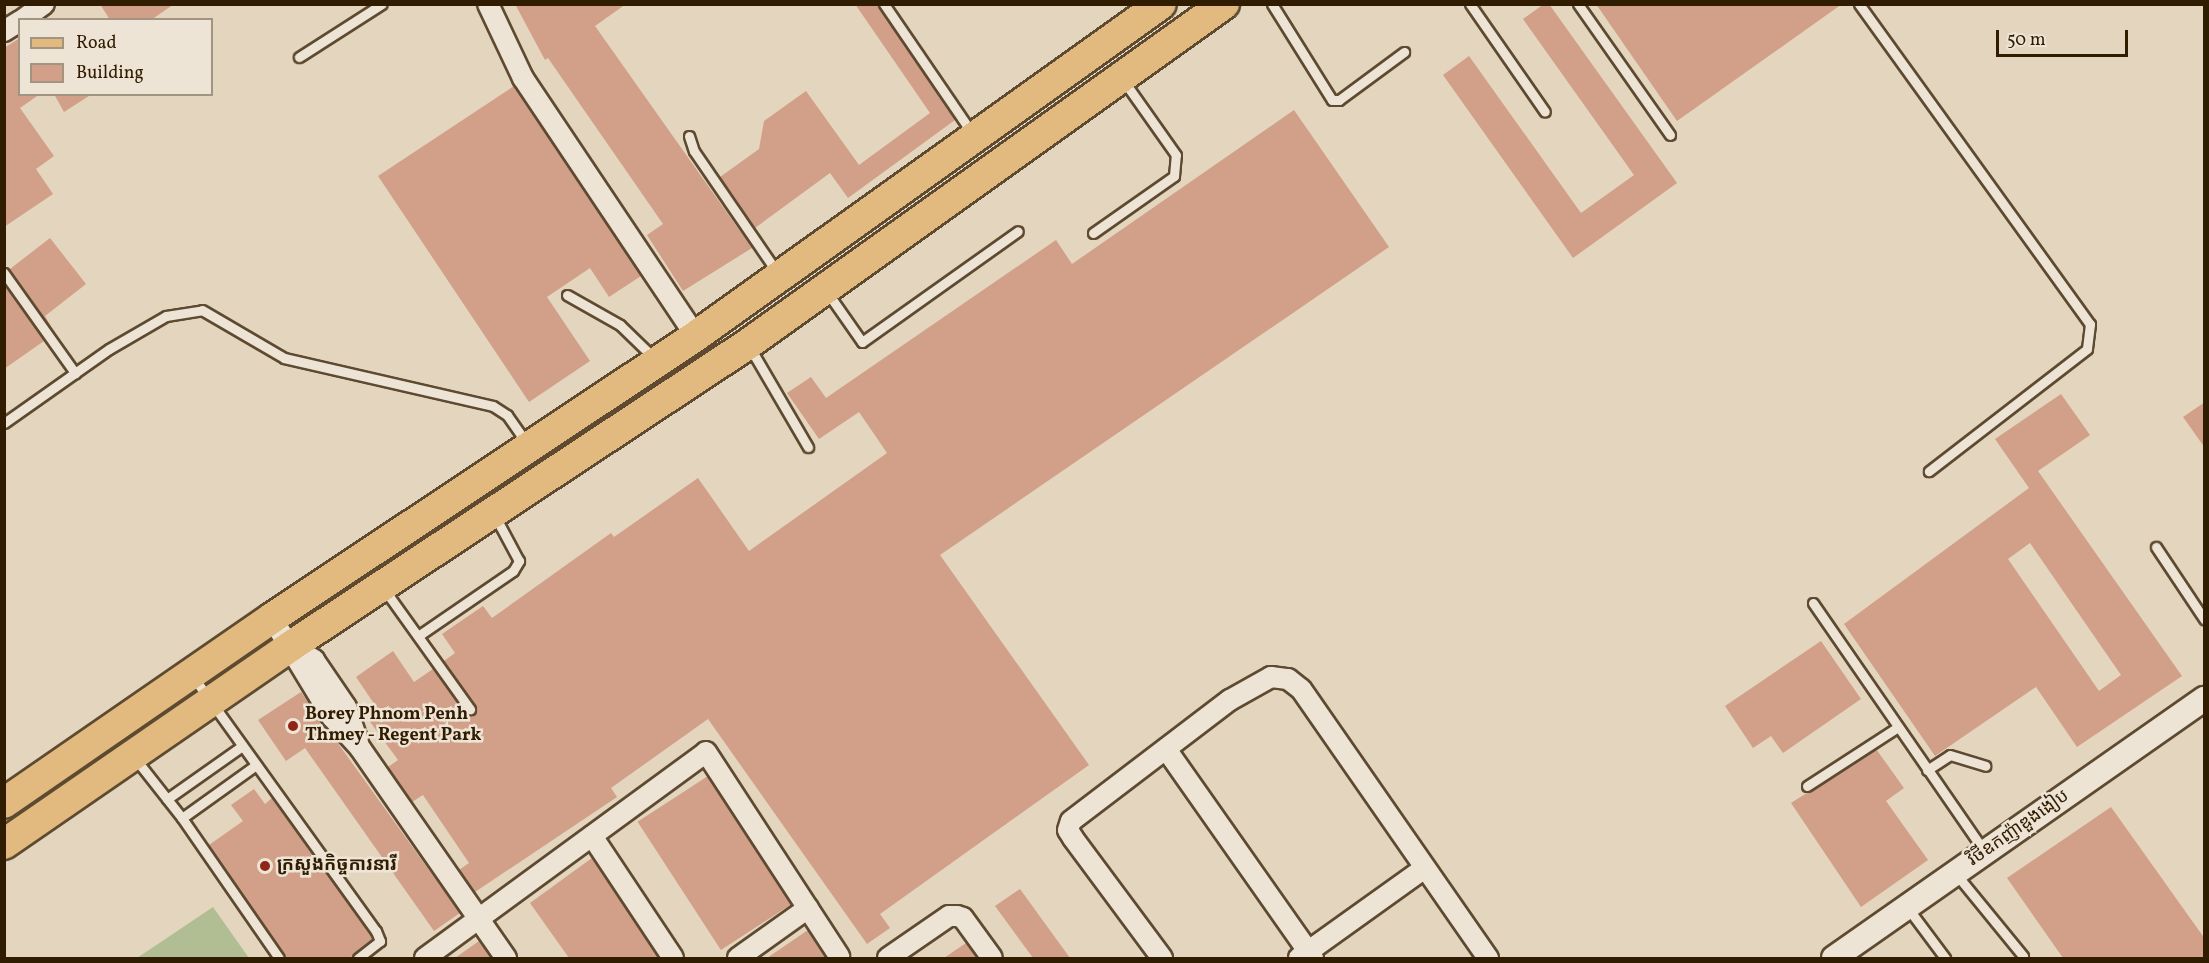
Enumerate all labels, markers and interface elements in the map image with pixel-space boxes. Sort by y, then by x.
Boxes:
legend [18,18,213,96]
scale bar [1999,18,2131,56]
text: 50 m [2007,28,2046,53]
text: Road [76,31,117,56]
text: Building [76,61,144,86]
place label: Borey Phnom Penh Thmey - Regent Park [305,705,483,748]
marker: Borey Phnom Penh Thmey - Regent Park [286,719,300,733]
street label: វិថីឧកញ៉ាឌួងងៀប [1964,786,2074,872]
place label: ក្រសួងកិច្ចការនារី [277,855,397,877]
marker: ក្រសួងកិច្ចការនារី [258,859,272,873]

